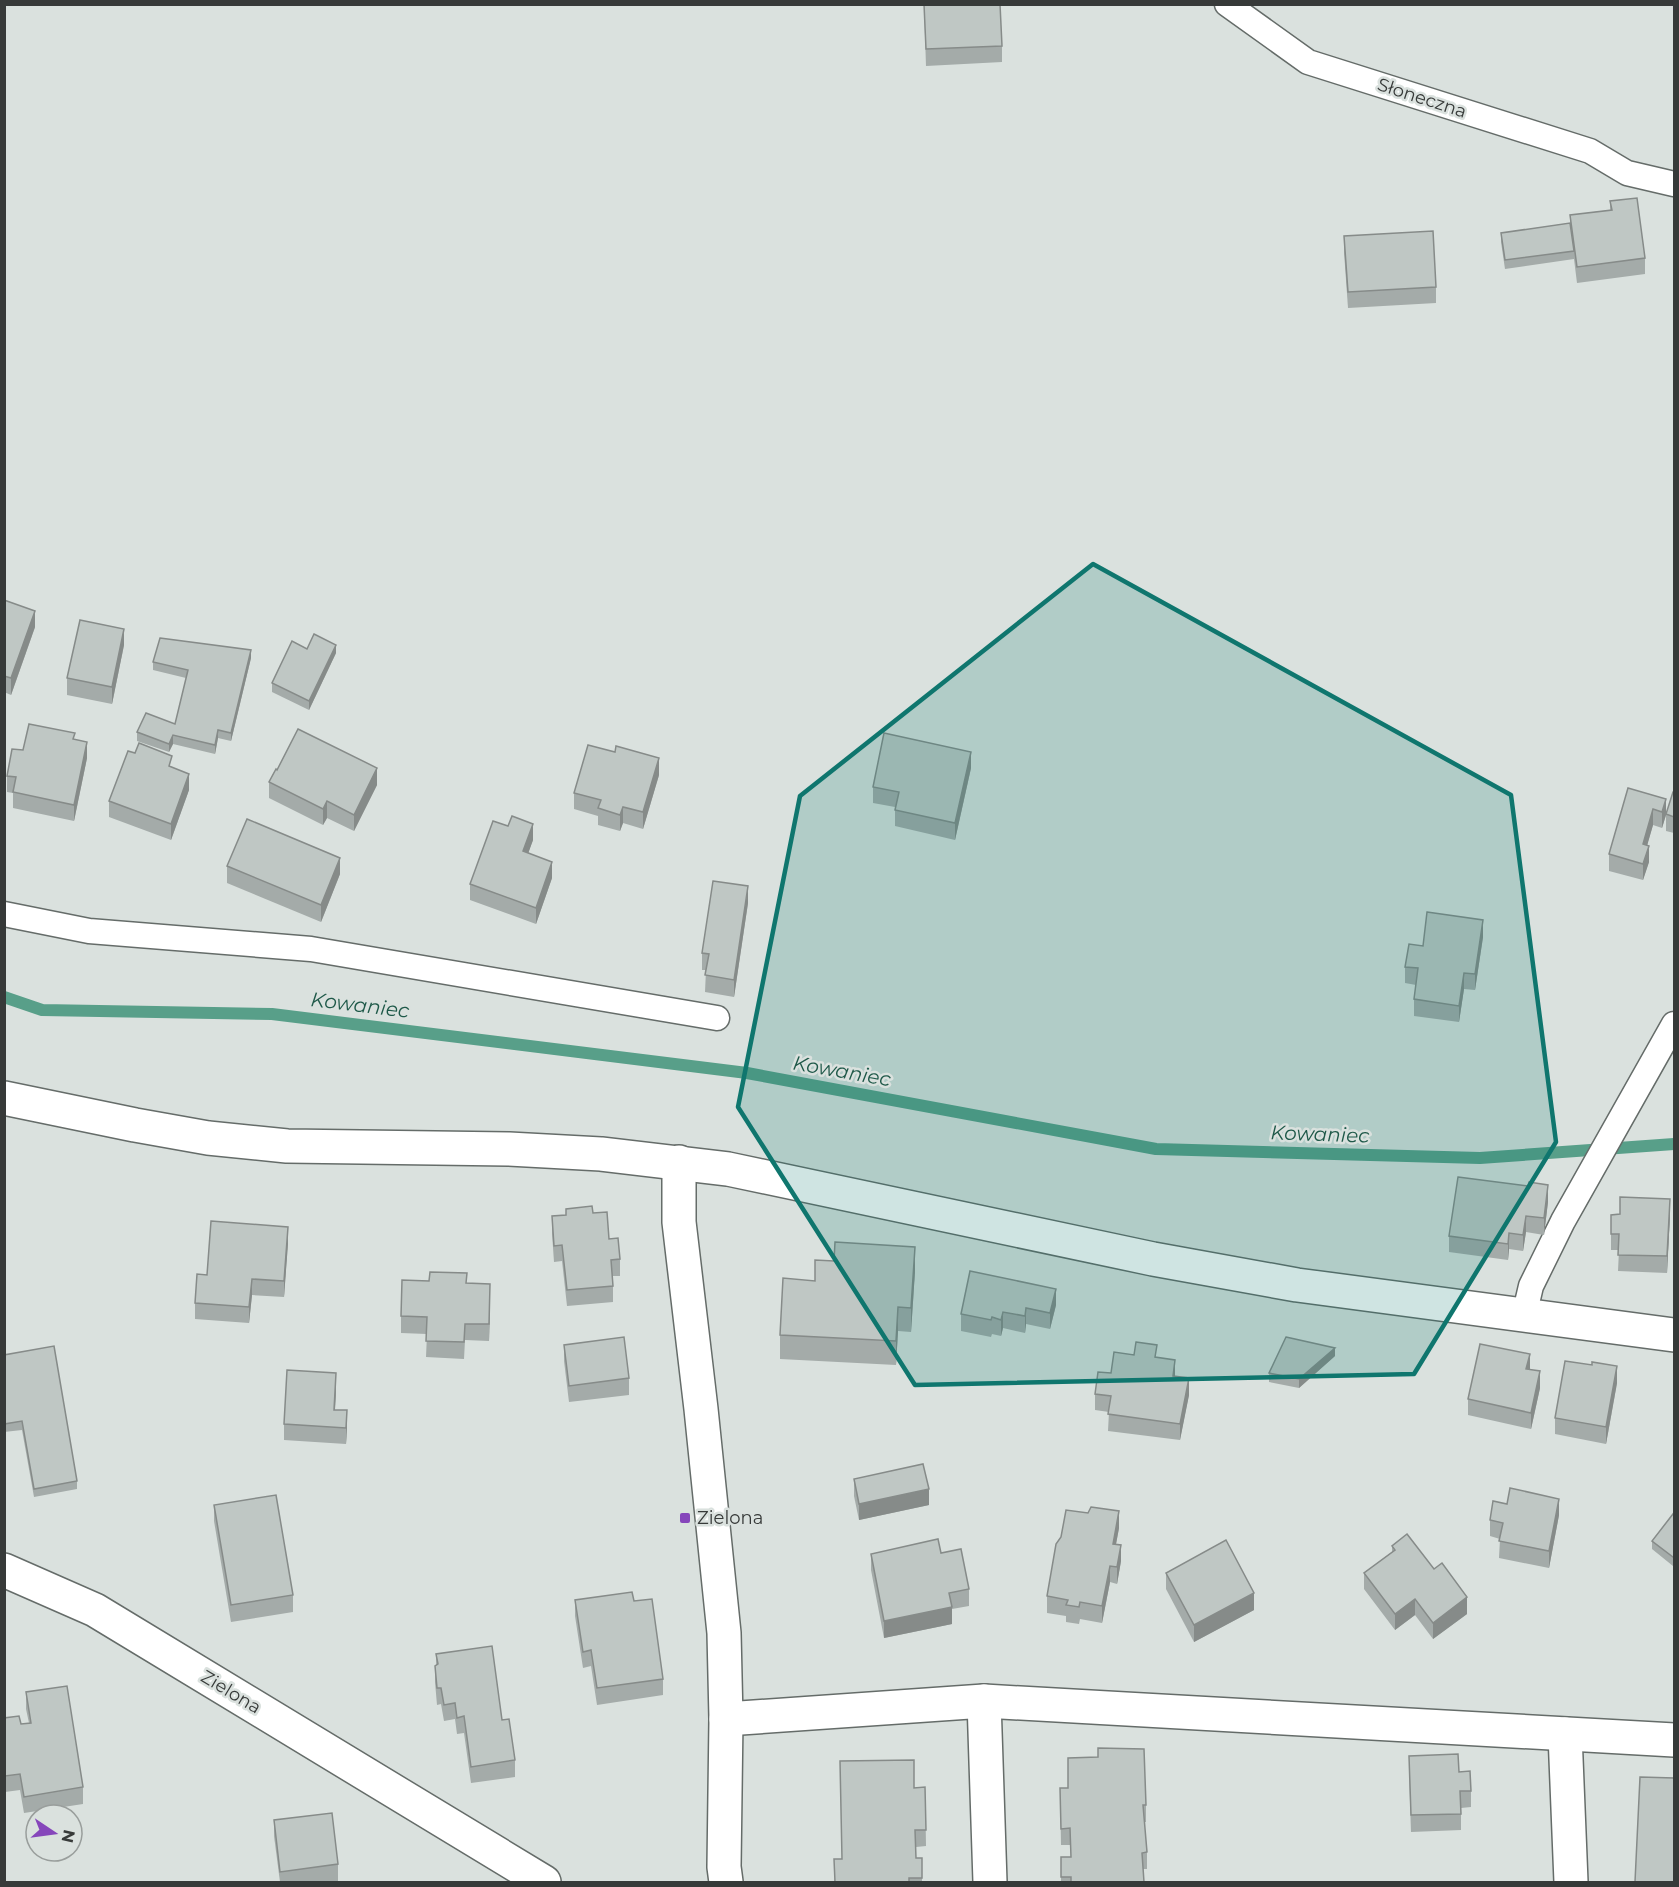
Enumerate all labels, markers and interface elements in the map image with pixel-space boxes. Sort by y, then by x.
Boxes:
street label: Słoneczna [1375,73,1469,123]
water label: Kowaniec [309,987,411,1023]
water label: Kowaniec [791,1051,894,1092]
water label: Kowaniec [1270,1120,1371,1148]
place label: Zielona [697,1507,763,1529]
marker: Zielona [678,1511,692,1525]
street label: Zielona [197,1665,265,1719]
north arrow [24,1803,84,1863]
text: N [57,1828,79,1845]

